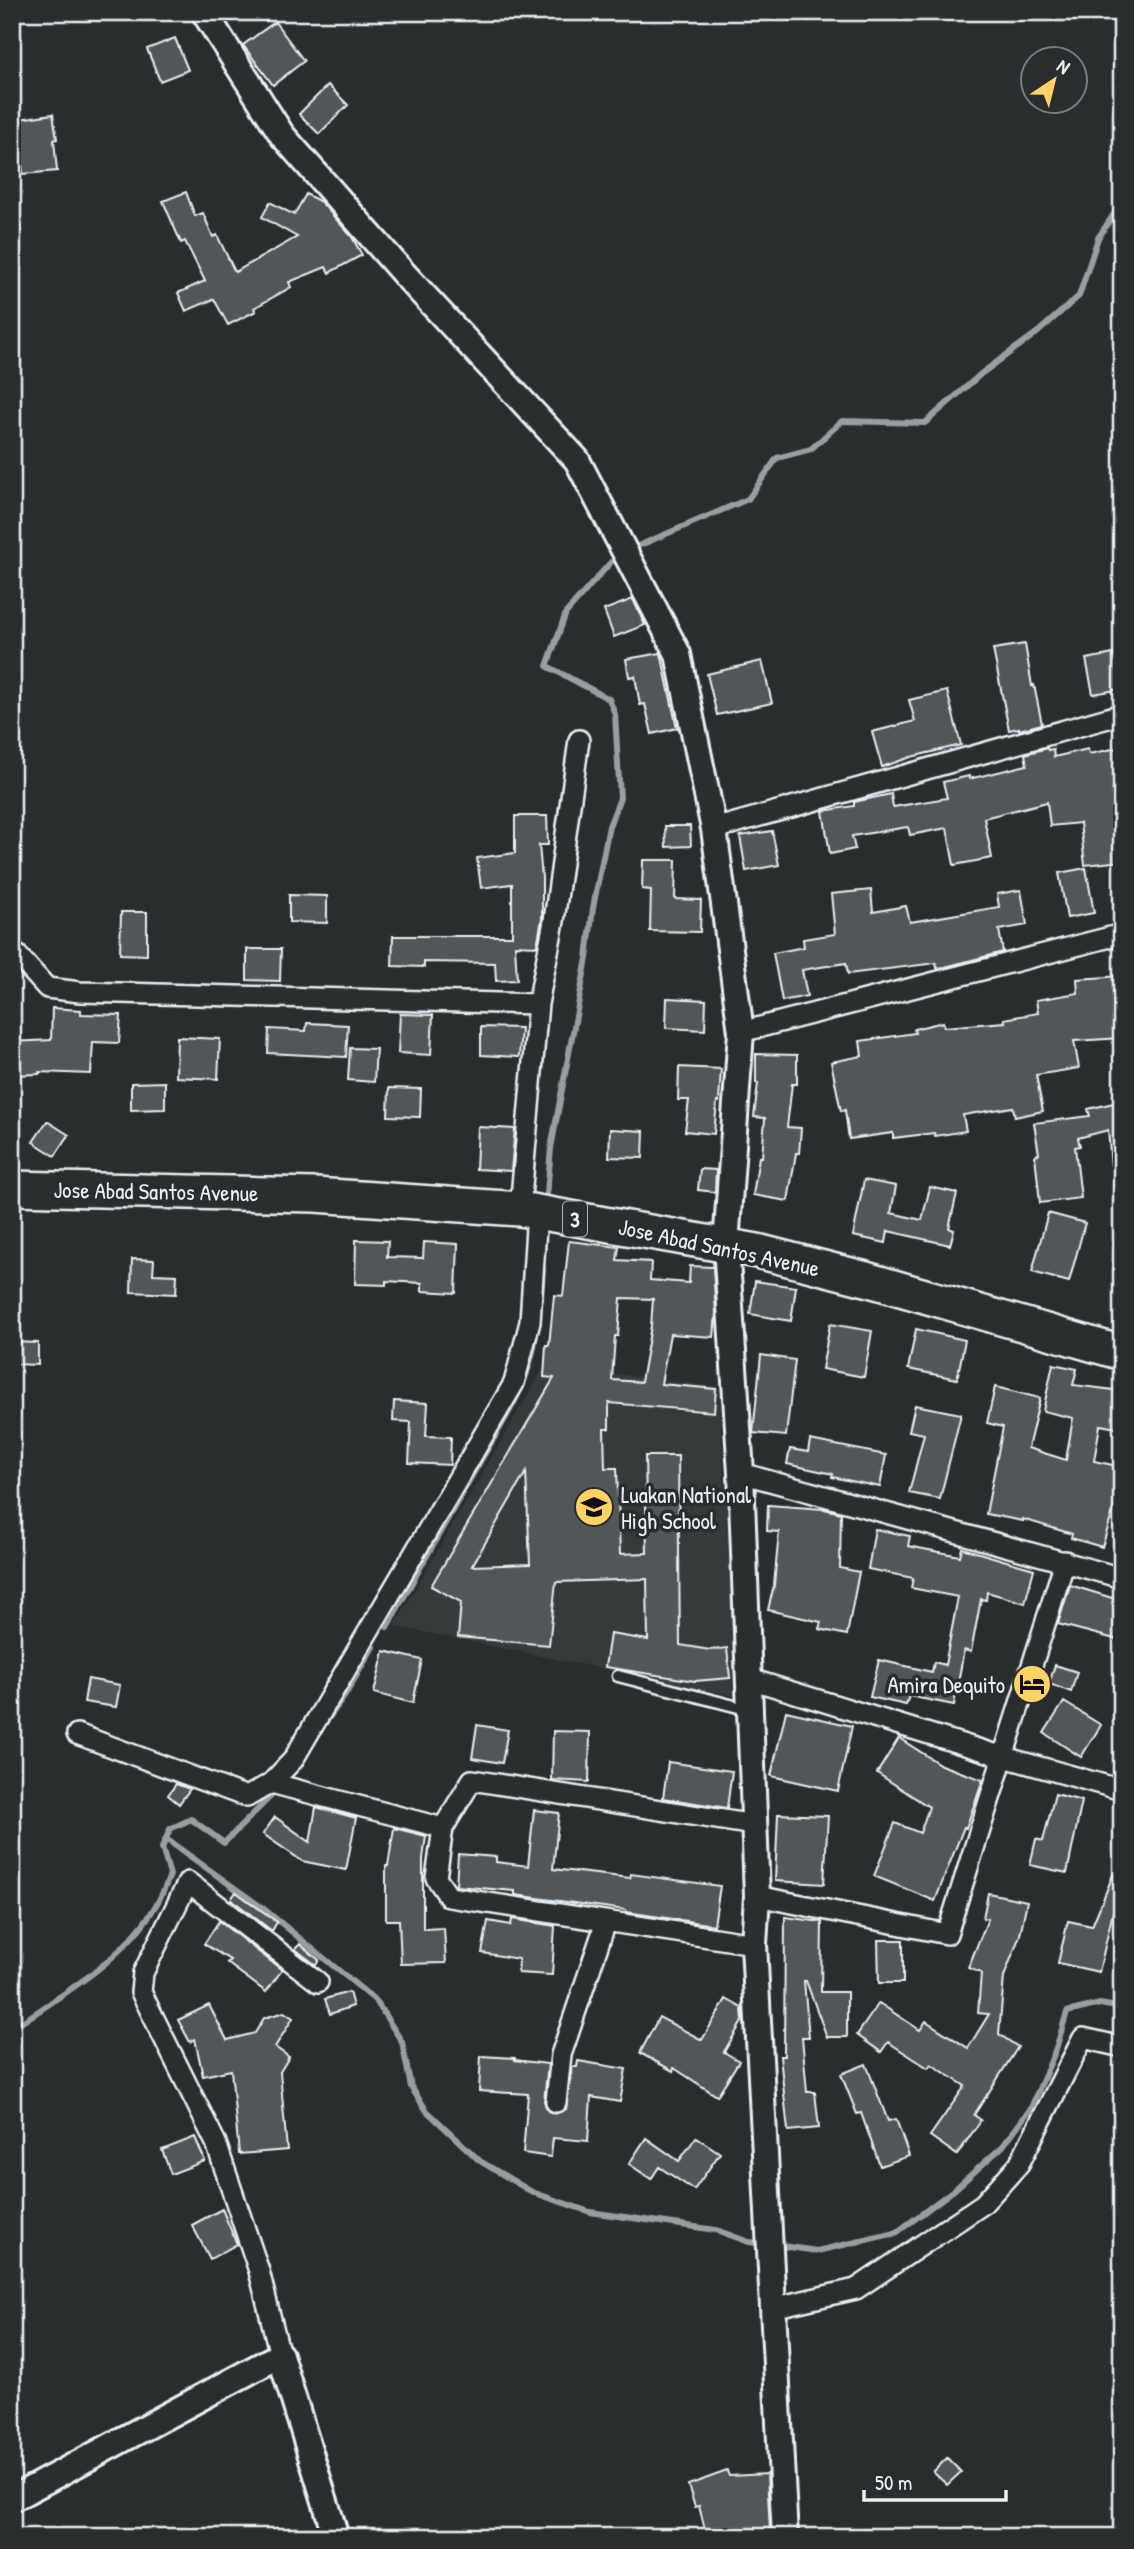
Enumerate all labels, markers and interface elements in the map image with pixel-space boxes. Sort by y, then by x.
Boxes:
north arrow [1018,46,1088,116]
text: N [1052,53,1075,80]
street label: Jose Abad Santos Avenue [53,1174,259,1208]
road number: 3 [563,1202,587,1236]
street label: Jose Abad Santos Avenue [616,1211,822,1283]
place label: Luakan National High School [621,1479,752,1536]
school or university icon: Luakan National High School [573,1486,615,1528]
hotel icon: Amira Dequito [1011,1663,1053,1705]
place label: Amira Dequito [888,1669,1005,1700]
scale bar [864,2458,1006,2502]
text: 50 m [875,2468,912,2497]

